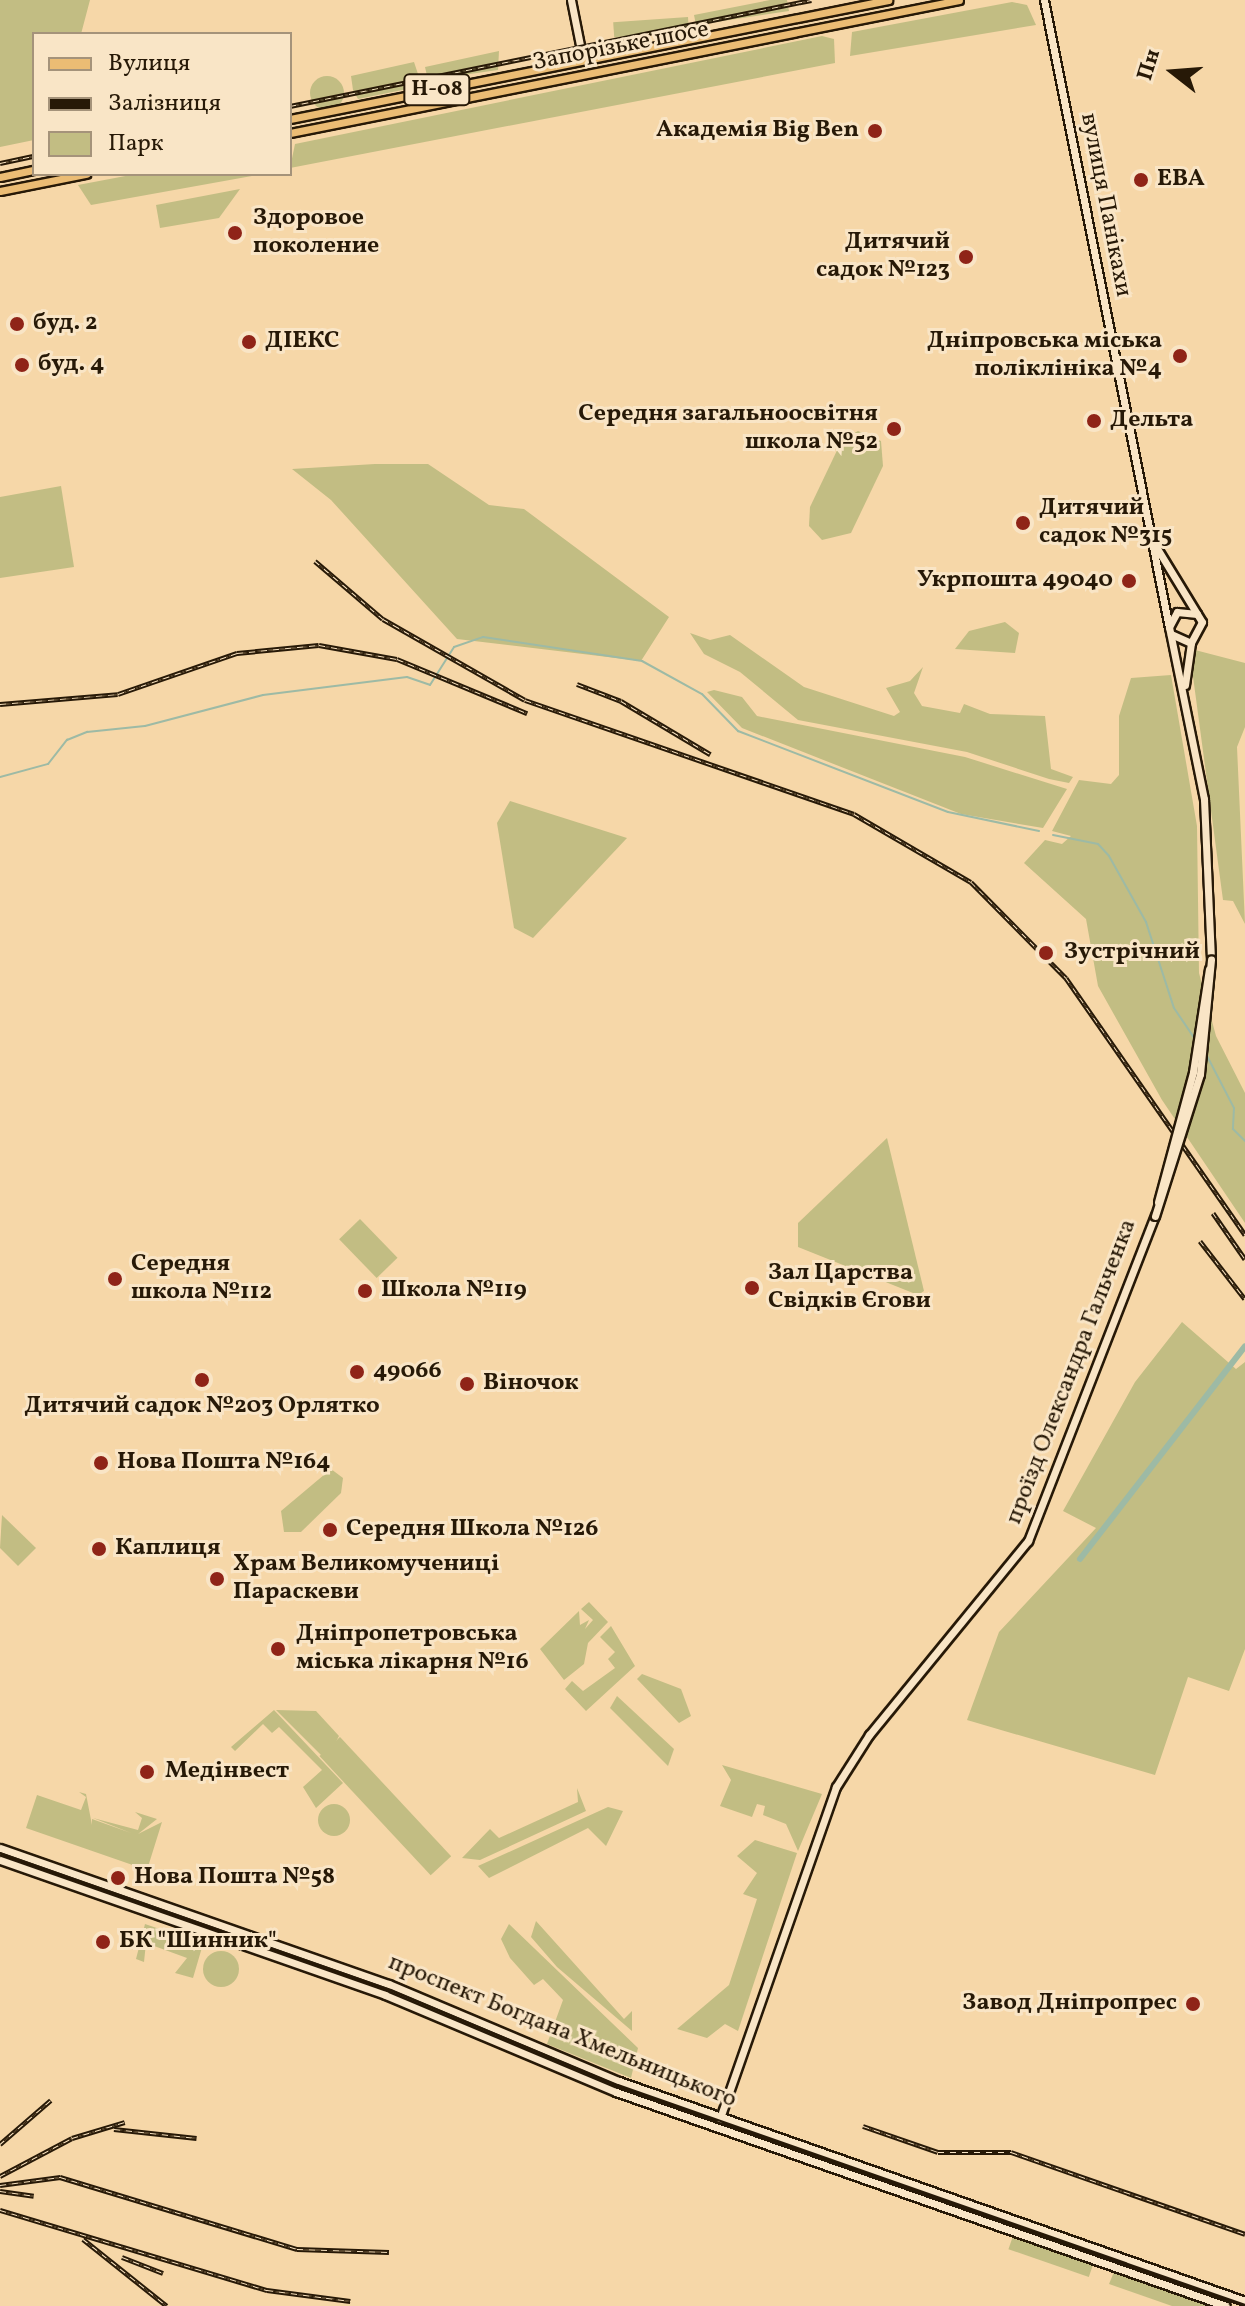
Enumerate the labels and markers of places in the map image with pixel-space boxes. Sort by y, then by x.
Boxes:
place label: Академія Big Ben [656,117,859,145]
marker: Академія Big Ben [866,122,884,140]
place label: ЕВА [1157,166,1205,194]
marker: ЕВА [1132,171,1150,189]
place label: Здоровое поколение [253,205,379,261]
marker: Здоровое поколение [224,222,246,244]
place label: Дитячий садок №123 [816,229,950,285]
marker: Дитячий садок №123 [957,248,975,266]
place label: буд. 2 [33,310,98,338]
marker: буд. 2 [8,315,26,333]
place label: ДІЕКС [265,328,339,356]
place label: Дніпровська міська поліклініка №4 [927,328,1162,384]
marker: ДІЕКС [240,333,258,351]
marker: Дніпровська міська поліклініка №4 [1169,345,1191,367]
place label: буд. 4 [38,351,105,379]
marker: буд. 4 [13,356,31,374]
place label: Середня загальноосвітня школа №52 [578,401,878,457]
place label: Дельта [1110,407,1193,435]
marker: Дельта [1085,412,1103,430]
marker: Середня загальноосвітня школа №52 [885,420,903,438]
place label: Дитячий садок №315 [1039,495,1172,551]
marker: Дитячий садок №315 [1014,514,1032,532]
place label: Укрпошта 49040 [917,567,1113,595]
marker: Укрпошта 49040 [1120,572,1138,590]
place label: Зустрічний [1064,939,1200,967]
marker: Зустрічний [1035,942,1057,964]
place label: Середня школа №112 [131,1251,272,1307]
place label: Зал Царства Свідків Єгови [768,1260,931,1316]
marker: Середня школа №112 [106,1270,124,1288]
place label: Школа №119 [381,1277,527,1305]
marker: Зал Царства Свідків Єгови [743,1279,761,1297]
marker: Школа №119 [356,1282,374,1300]
place label: 49066 [373,1358,442,1386]
marker: 49066 [348,1363,366,1381]
place label: Віночок [483,1370,579,1398]
marker: Дитячий садок №203 Орлятко [193,1371,211,1389]
marker: Віночок [458,1375,476,1393]
place label: Дитячий садок №203 Орлятко [24,1393,380,1421]
place label: Нова Пошта №164 [117,1449,330,1477]
marker: Нова Пошта №164 [92,1454,110,1472]
place label: Середня Школа №126 [346,1516,598,1544]
marker: Середня Школа №126 [321,1521,339,1539]
place label: Каплиця [115,1535,221,1563]
marker: Каплиця [90,1540,108,1558]
place label: Храм Великомучениці Параскеви [233,1551,499,1607]
marker: Храм Великомучениці Параскеви [208,1570,226,1588]
place label: Дніпропетровська міська лікарня №16 [296,1621,529,1677]
marker: Дніпропетровська міська лікарня №16 [267,1638,289,1660]
place label: Медінвест [165,1758,289,1786]
marker: Медінвест [136,1761,158,1783]
place label: Нова Пошта №58 [134,1864,335,1892]
marker: Нова Пошта №58 [109,1869,127,1887]
place label: БК "Шинник" [119,1928,277,1956]
marker: БК "Шинник" [94,1933,112,1951]
place label: Завод Дніпропрес [962,1990,1177,2018]
marker: Завод Дніпропрес [1184,1995,1202,2013]

